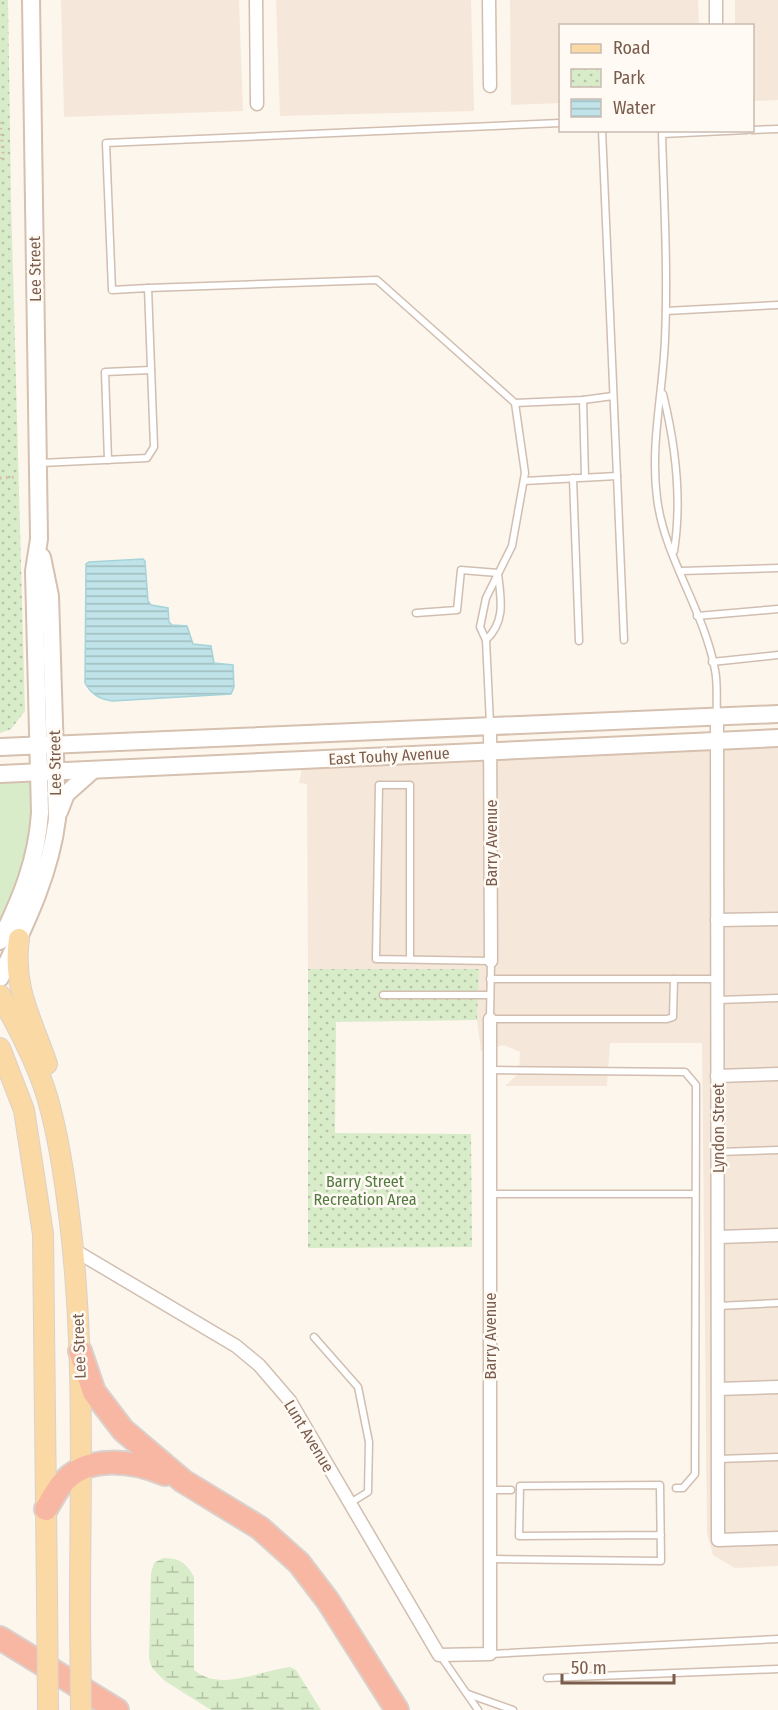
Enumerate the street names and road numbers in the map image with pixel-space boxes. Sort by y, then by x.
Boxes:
street label: Lee Street [25,235,45,302]
street label: Lee Street [45,729,65,796]
street label: East Touhy Avenue [328,743,450,769]
street label: Barry Avenue [482,800,501,886]
street label: Lyndon Street [709,1082,728,1173]
street label: Barry Avenue [481,1293,500,1379]
street label: Lee Street [68,1312,90,1379]
street label: Lunt Avenue [280,1397,338,1476]

